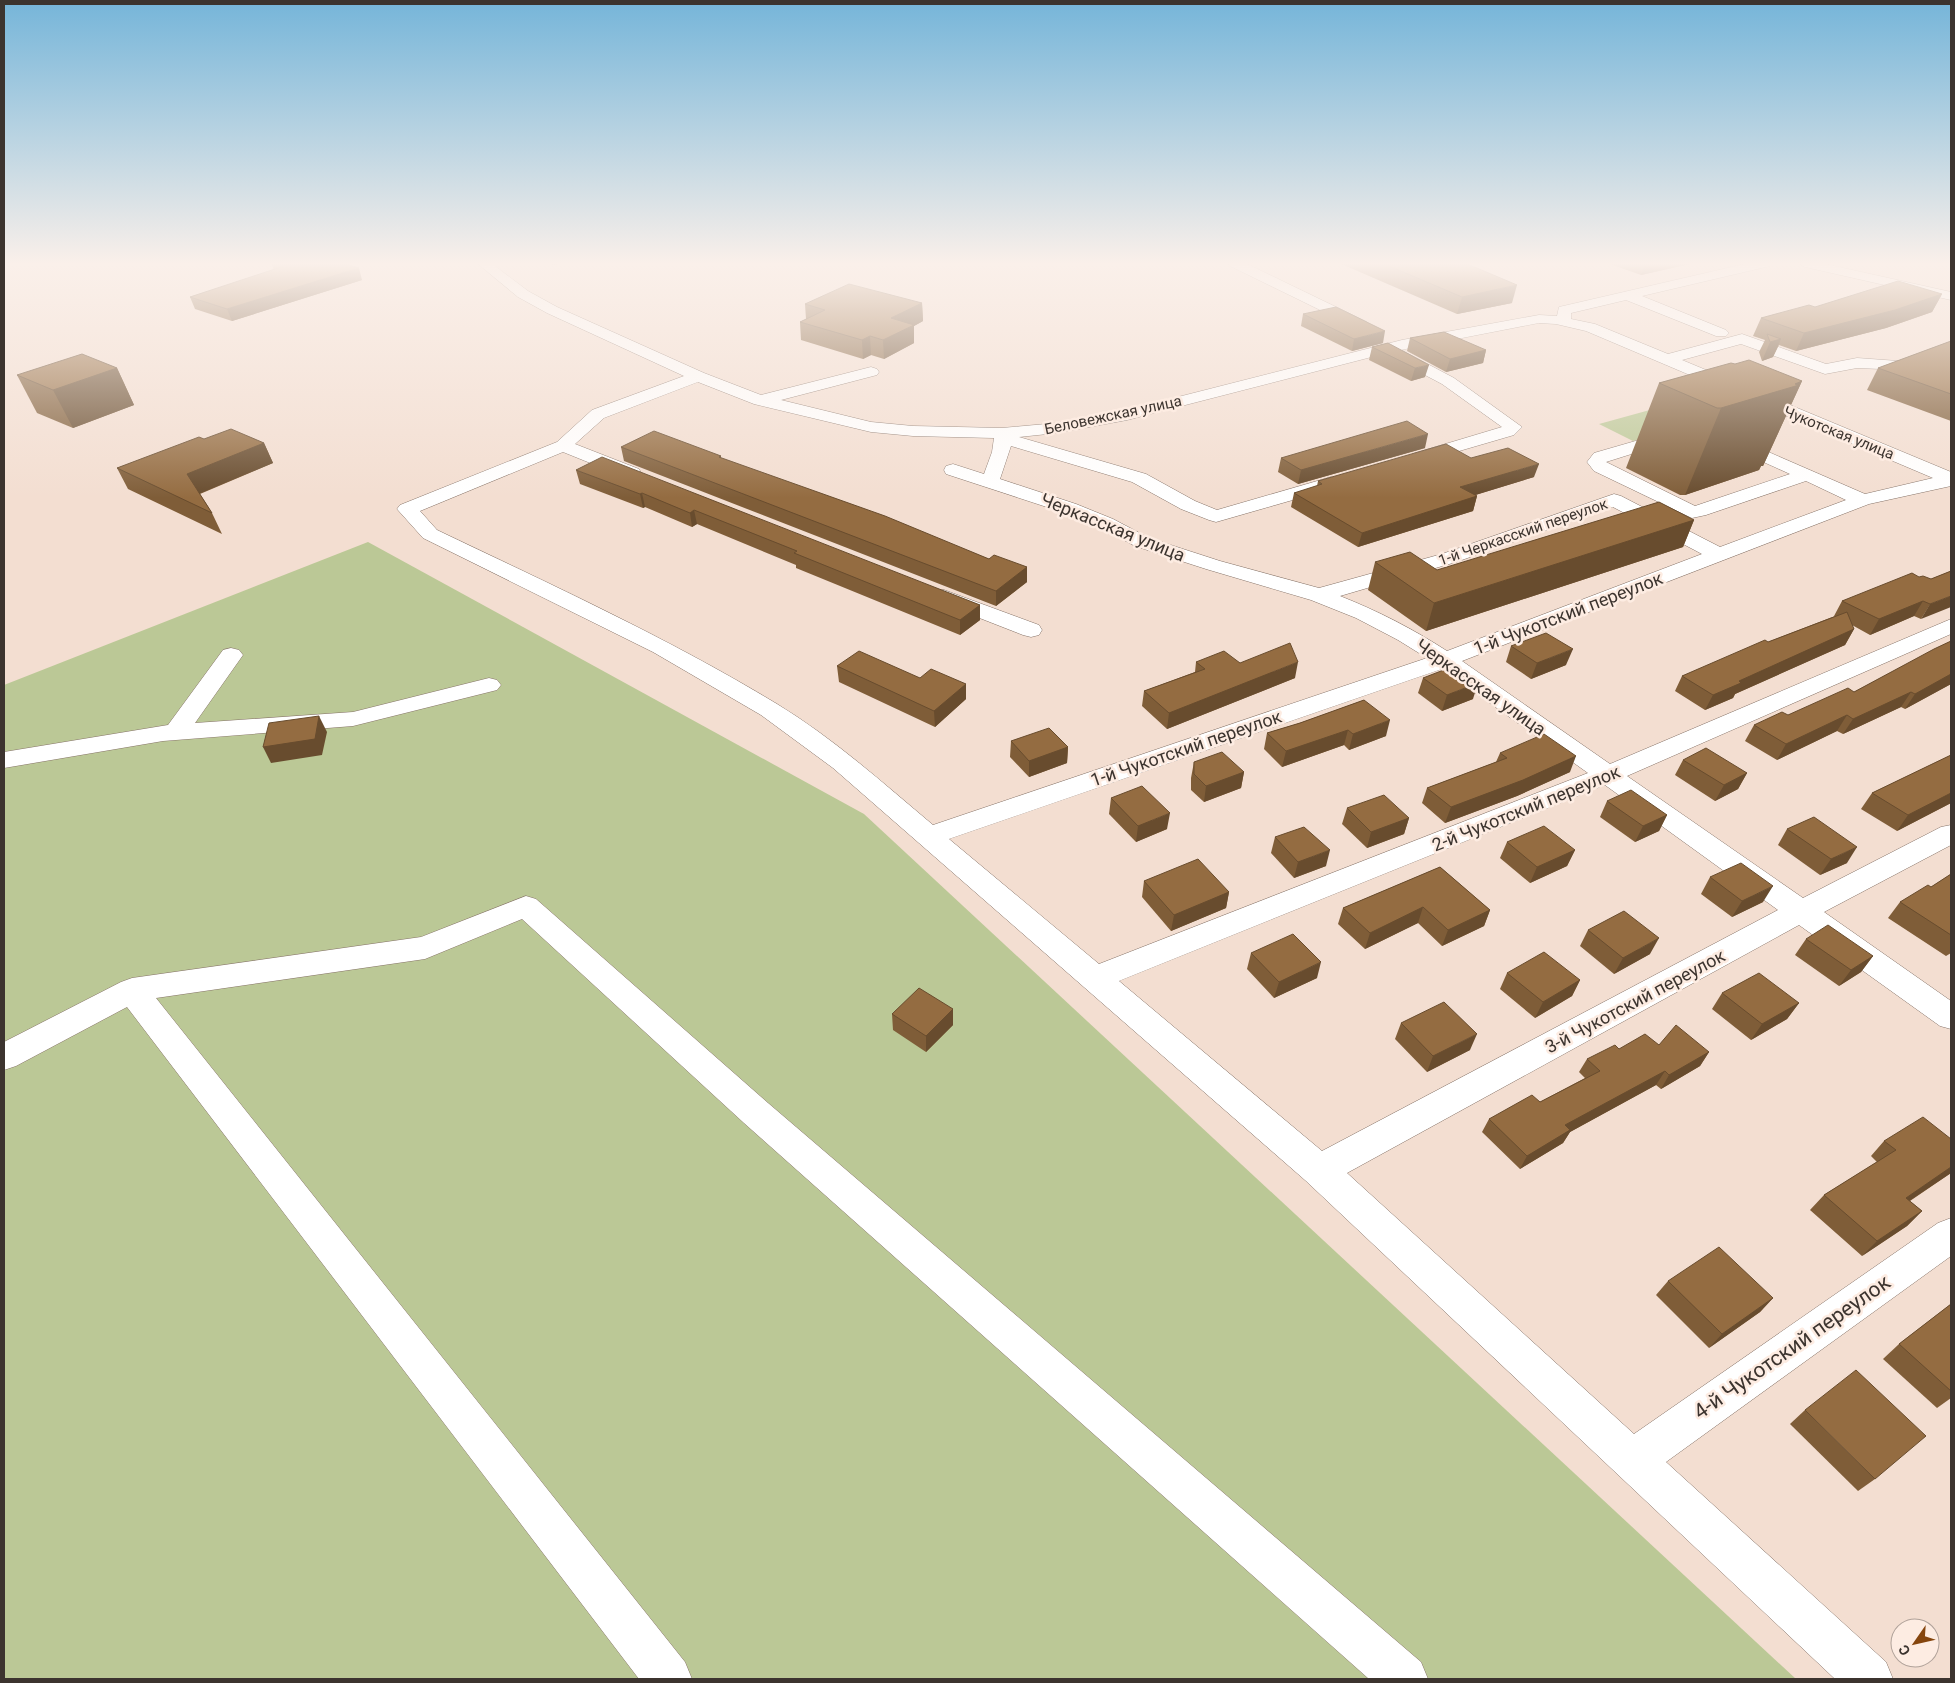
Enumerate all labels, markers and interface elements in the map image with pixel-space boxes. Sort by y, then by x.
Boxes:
street label: Беловежская улица [1043,392,1183,438]
street label: Чукотская улица [1781,403,1897,463]
street label: Черкасская улица [1038,488,1188,566]
street label: 1-й Черкасский переулок [1436,495,1610,569]
street label: 1-й Чукотский переулок [1471,567,1666,659]
street label: Черкасская улица [1412,634,1550,740]
street label: 1-й Чукотский переулок [1088,705,1285,791]
street label: 2-й Чукотский переулок [1429,761,1623,855]
street label: 3-й Чукотский переулок [1541,944,1729,1057]
street label: 4-й Чукотский переулок [1689,1270,1895,1424]
north arrow [1890,1618,1940,1668]
text: С [1895,1642,1913,1659]

